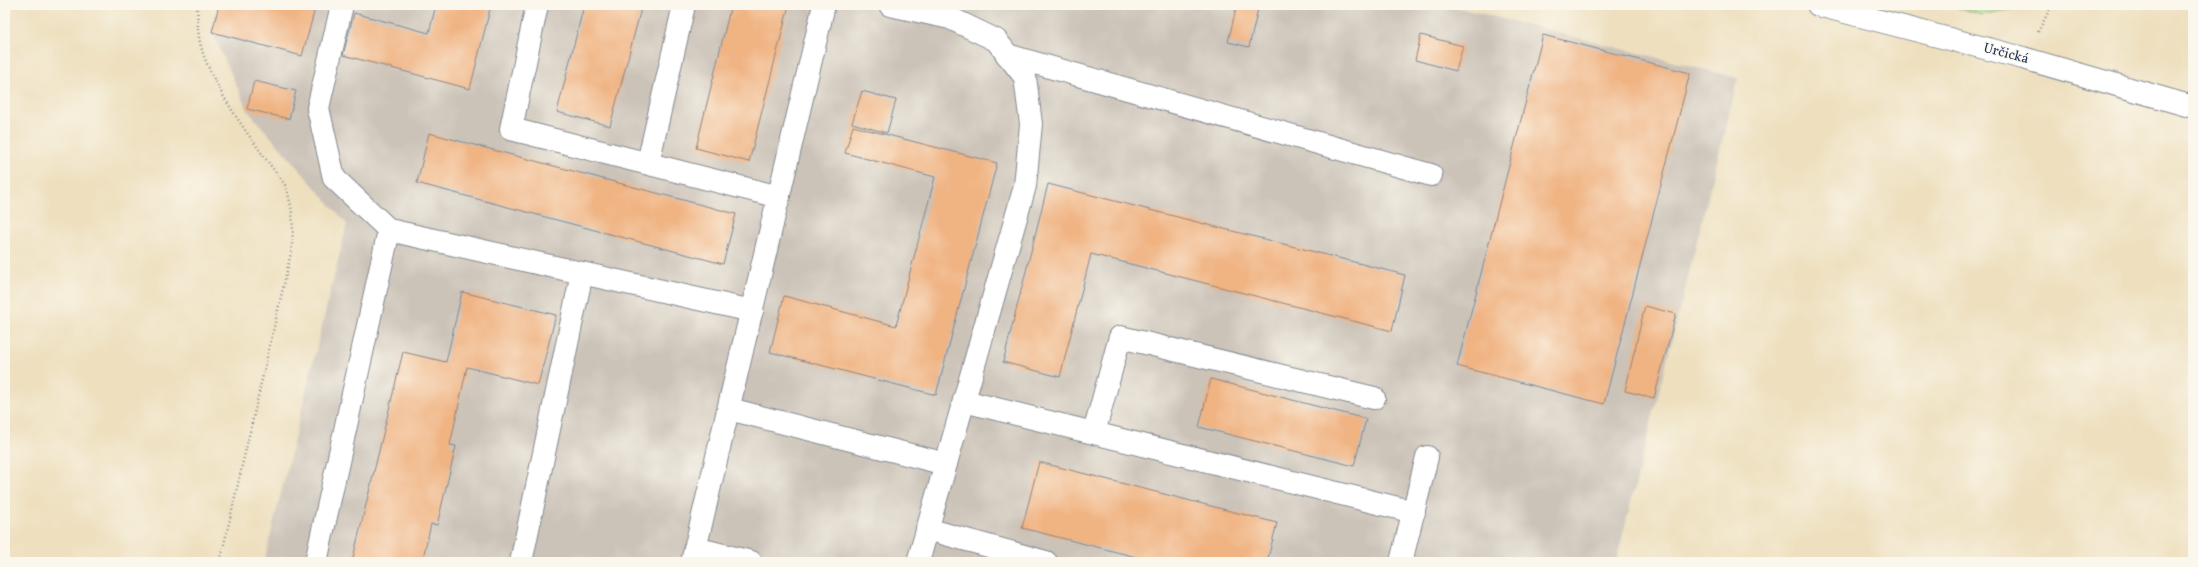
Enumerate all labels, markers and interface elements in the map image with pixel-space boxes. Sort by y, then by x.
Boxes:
street label: Určická [1981,39,2031,69]

